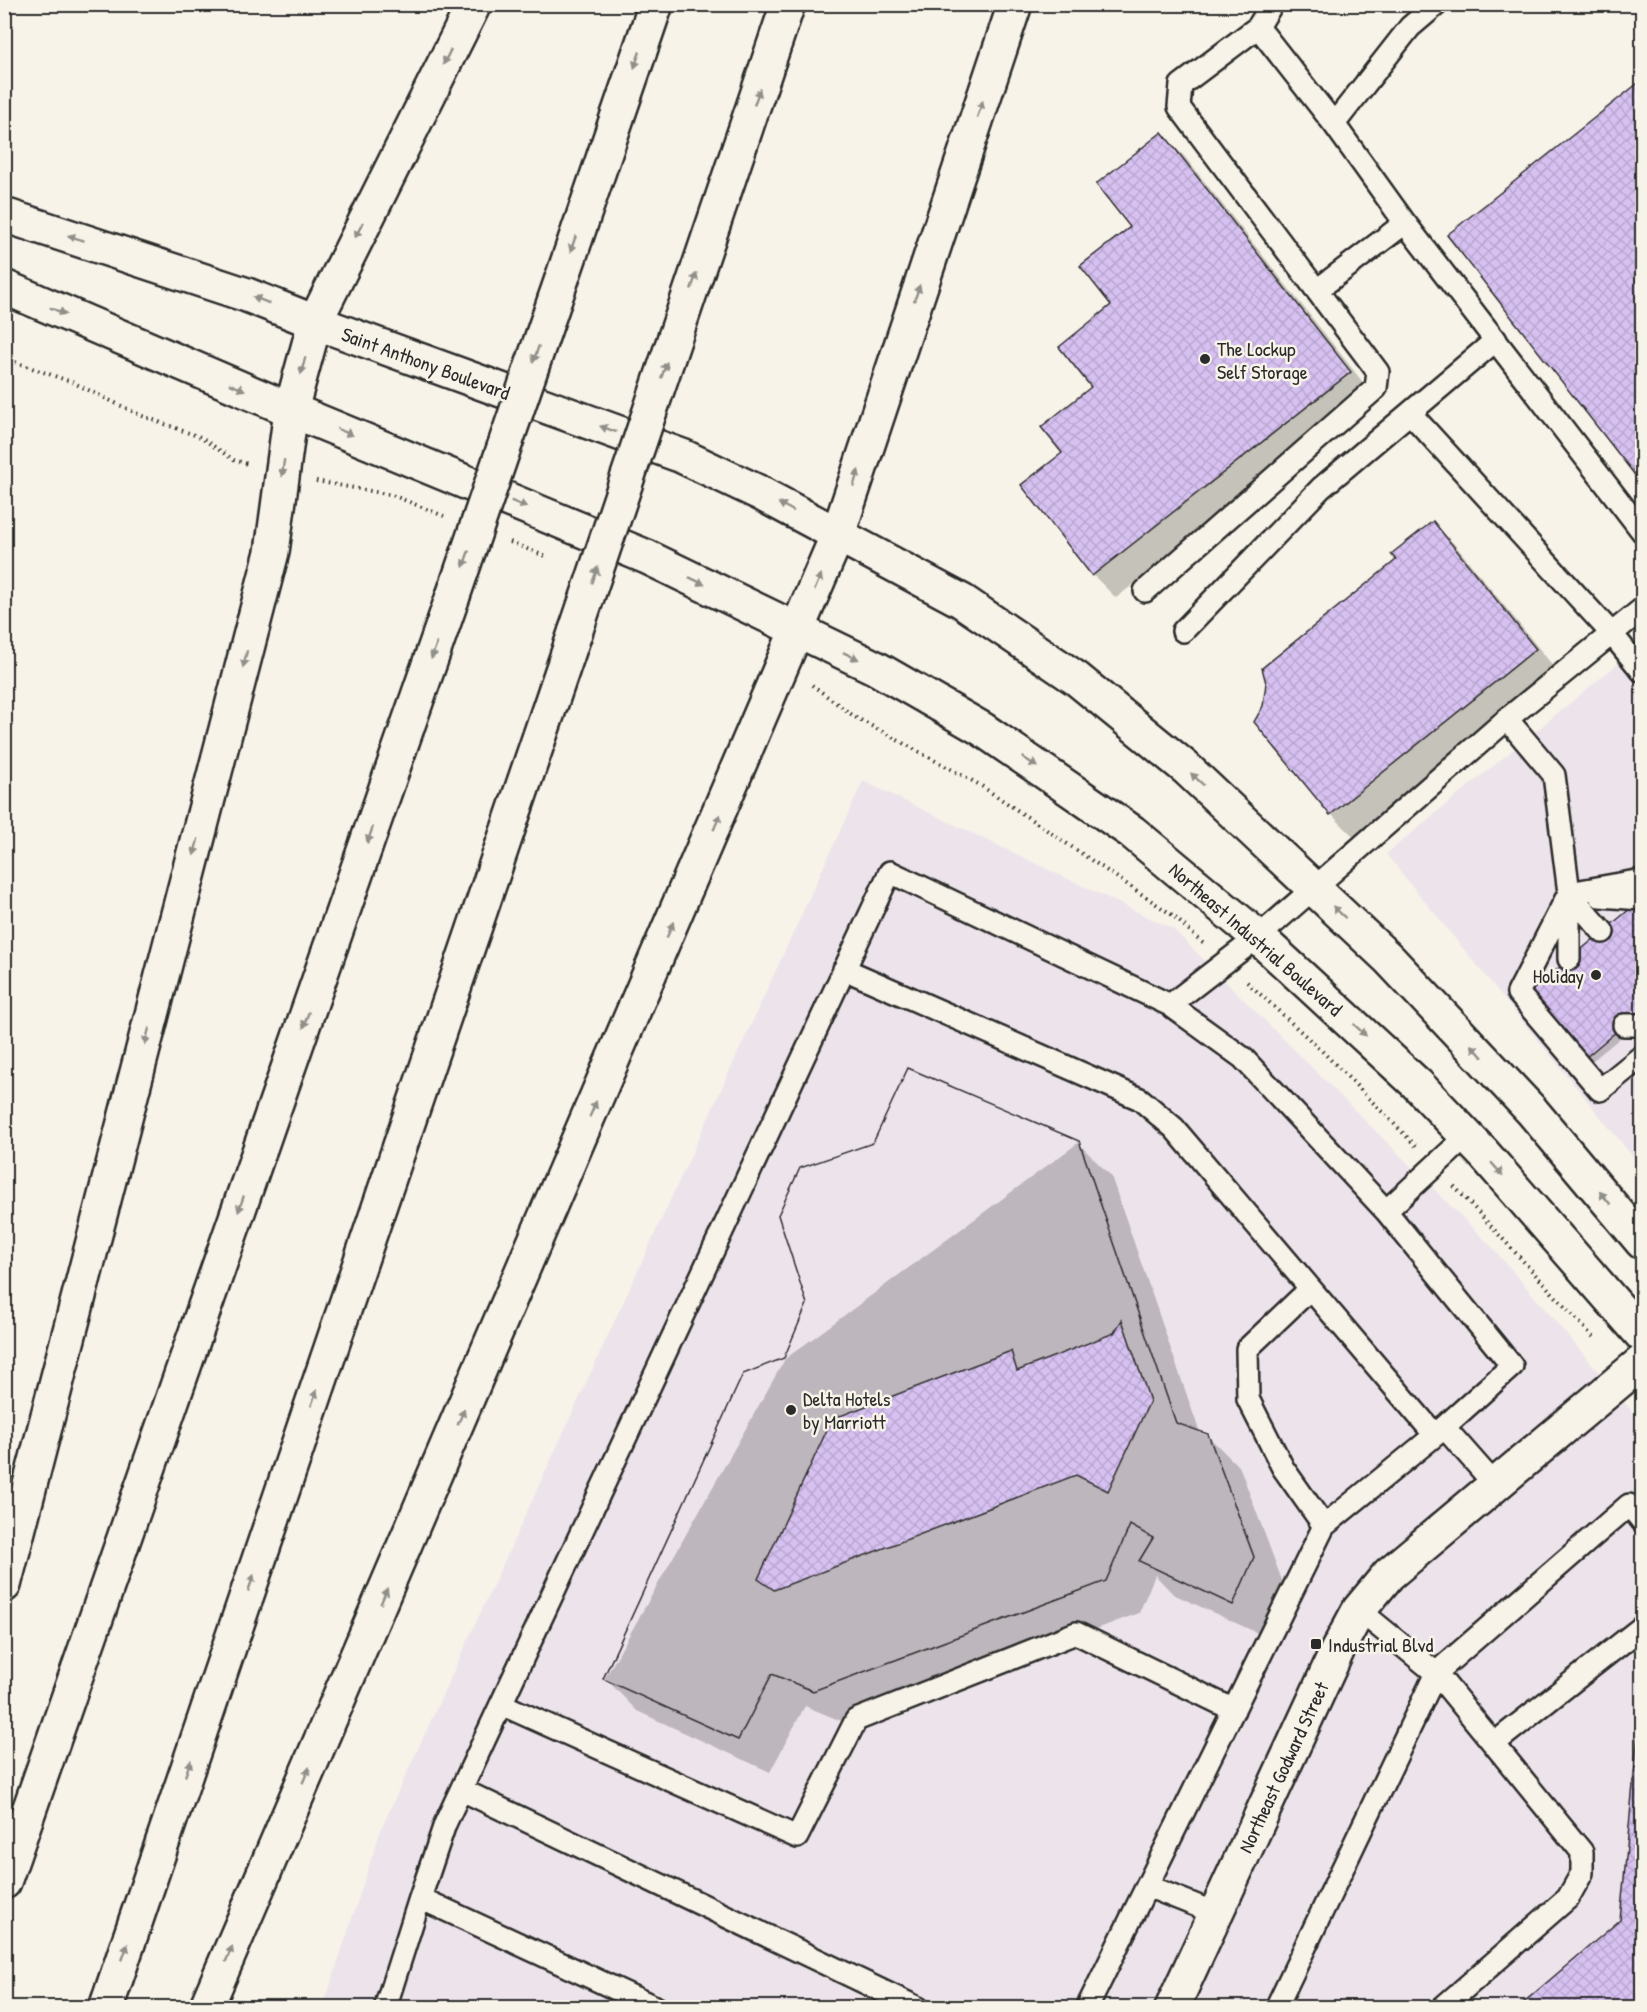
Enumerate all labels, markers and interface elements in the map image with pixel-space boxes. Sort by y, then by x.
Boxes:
one-way arrow [443,48,452,65]
one-way arrow [632,51,642,69]
one-way arrow [752,87,762,105]
one-way arrow [976,99,985,117]
one-way arrow [354,222,364,239]
one-way arrow [67,233,85,242]
one-way arrow [568,235,578,253]
one-way arrow [690,272,700,290]
one-way arrow [912,284,922,302]
one-way arrow [251,295,269,305]
one-way arrow [49,306,67,316]
street label: Saint Anthony Boulevard [338,320,514,406]
place label: The Lockup Self Storage [1217,335,1308,385]
one-way arrow [530,345,540,363]
marker: The Lockup Self Storage [1198,352,1212,366]
one-way arrow [298,357,307,375]
one-way arrow [660,361,670,379]
one-way arrow [229,382,247,392]
one-way arrow [599,424,617,434]
one-way arrow [336,428,354,437]
one-way arrow [278,458,287,477]
one-way arrow [852,469,862,487]
one-way arrow [510,499,528,509]
one-way arrow [778,502,795,512]
one-way arrow [461,550,471,568]
one-way arrow [591,566,600,584]
one-way arrow [813,573,823,591]
one-way arrow [689,577,706,586]
one-way arrow [429,642,439,660]
one-way arrow [239,649,249,668]
one-way arrow [842,651,859,660]
one-way arrow [1021,756,1037,768]
one-way arrow [1191,772,1205,786]
one-way arrow [712,813,722,831]
one-way arrow [364,827,374,845]
one-way arrow [191,838,201,857]
street label: Northeast Industrial Boulevard [1164,856,1349,1022]
one-way arrow [1332,905,1347,919]
one-way arrow [665,921,675,939]
place label: Holiday [1533,962,1584,989]
marker: Holiday [1589,968,1603,982]
one-way arrow [300,1011,310,1029]
one-way arrow [1352,1023,1366,1037]
one-way arrow [142,1027,152,1045]
one-way arrow [1470,1043,1484,1058]
one-way arrow [588,1100,598,1118]
one-way arrow [1490,1161,1503,1176]
one-way arrow [1598,1190,1611,1206]
one-way arrow [236,1195,246,1213]
place label: Delta Hotels by Marriott [803,1385,891,1435]
one-way arrow [310,1389,320,1407]
marker: Delta Hotels by Marriott [784,1403,798,1417]
one-way arrow [456,1407,466,1425]
one-way arrow [247,1574,257,1592]
one-way arrow [379,1587,388,1604]
place label: Industrial Blvd [1328,1631,1434,1658]
marker: Industrial Blvd [1309,1637,1323,1651]
street label: Northeast Godward Street [1231,1676,1335,1857]
one-way arrow [184,1759,194,1777]
one-way arrow [302,1766,311,1783]
one-way arrow [121,1943,131,1961]
one-way arrow [224,1944,234,1962]

